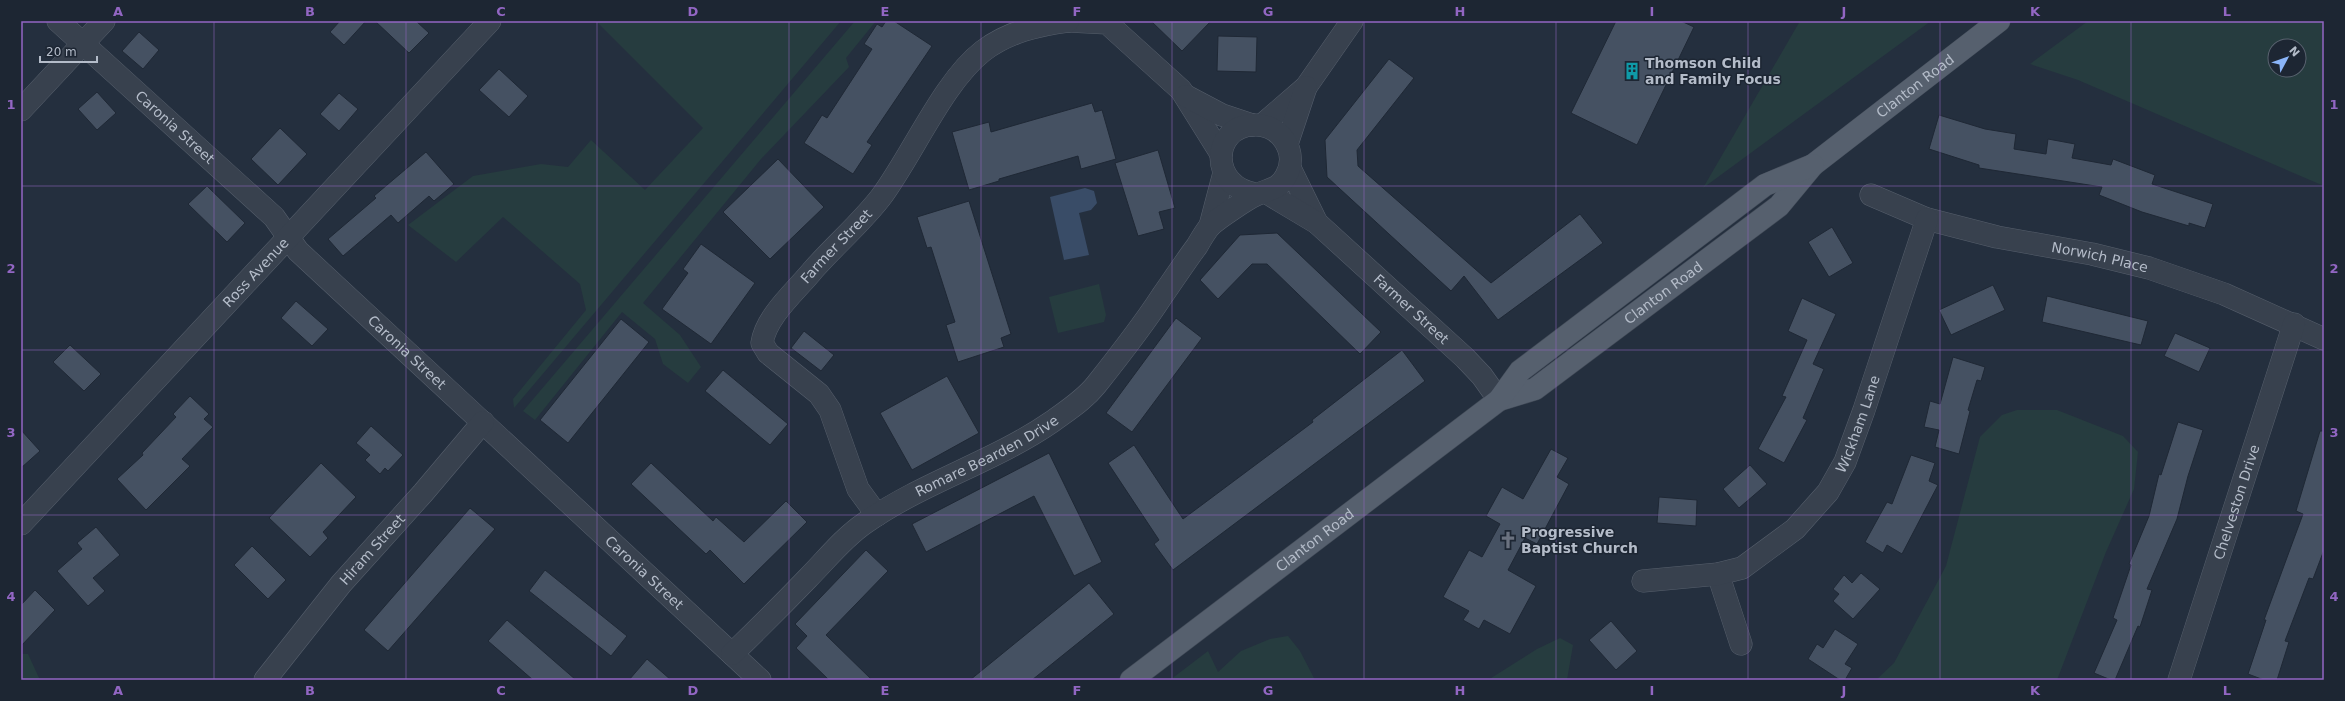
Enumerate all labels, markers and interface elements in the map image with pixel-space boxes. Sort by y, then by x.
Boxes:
text: A [113,4,123,19]
text: B [305,4,315,19]
text: C [496,4,506,19]
text: D [688,4,699,19]
text: E [881,4,889,19]
text: F [1073,4,1081,19]
text: G [1263,4,1273,19]
text: H [1455,4,1465,19]
text: I [1650,4,1654,19]
text: J [1841,4,1846,19]
text: K [2030,4,2041,19]
text: L [2223,4,2231,19]
scale bar [40,38,97,64]
north arrow [2267,38,2307,78]
text: N [2286,44,2302,60]
text: 20 m [46,45,77,59]
street label: Clanton Road [1873,51,1957,121]
place label: Thomson Child and Family Focus [1645,55,1781,87]
building icon: Thomson Child and Family Focus [1622,61,1642,81]
street label: Caronia Street [132,87,218,167]
text: 1 [6,97,16,112]
text: 1 [2329,97,2339,112]
street label: Farmer Street [797,206,875,286]
street label: Ross Avenue [219,234,292,310]
street label: Norwich Place [2050,239,2150,275]
street label: Clanton Road [1621,258,1706,327]
text: 2 [6,261,16,276]
text: 2 [2329,261,2339,276]
street label: Farmer Street [1370,271,1453,348]
street label: Caronia Street [365,312,450,393]
street label: Wickham Lane [1832,373,1883,476]
street label: Romare Bearden Drive [913,412,1061,500]
text: 3 [6,425,16,440]
text: 3 [2329,425,2339,440]
street label: Chelveston Drive [2210,442,2263,562]
street label: Clanton Road [1273,505,1357,575]
street label: Hiram Street [336,510,408,588]
place label: Progressive Baptist Church [1521,524,1638,556]
church icon: Progressive Baptist Church [1498,530,1518,550]
street label: Caronia Street [602,532,687,613]
text: 4 [6,589,16,604]
text: 4 [2329,589,2339,604]
text: A [113,683,123,698]
text: B [305,683,315,698]
text: C [496,683,506,698]
text: D [688,683,699,698]
text: E [881,683,889,698]
text: F [1073,683,1081,698]
text: G [1263,683,1273,698]
text: H [1455,683,1465,698]
text: I [1650,683,1654,698]
text: J [1841,683,1846,698]
text: K [2030,683,2041,698]
text: L [2223,683,2231,698]

